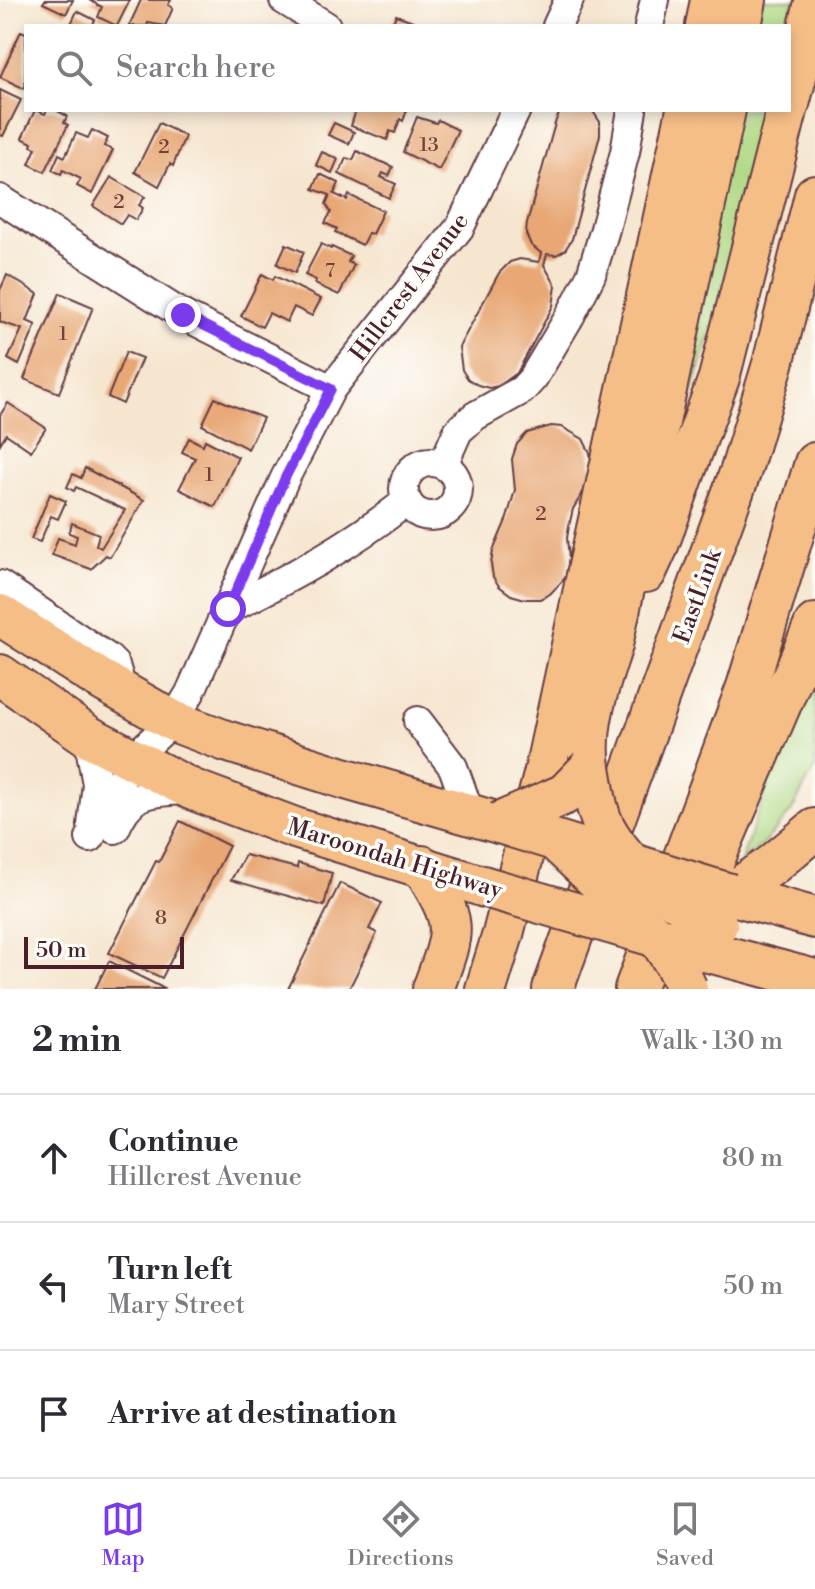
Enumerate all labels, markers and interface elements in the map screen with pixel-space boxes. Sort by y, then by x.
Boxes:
search box [24,24,791,112]
icon: search [52,46,96,90]
text: Search here [116,49,276,87]
house number: 13 [419,133,439,158]
house number: 2 [158,135,170,160]
house number: 2 [113,190,125,215]
street label: Hillcrest Avenue [344,207,476,368]
house number: 7 [325,259,335,284]
route end [165,297,201,333]
house number: 1 [59,322,68,347]
house number: 1 [205,463,214,488]
house number: 2 [535,502,547,527]
street label: EastLink [667,544,729,648]
route start [210,591,246,627]
street label: Maroondah Highway [283,812,506,906]
house number: 8 [155,906,167,931]
scale bar [24,933,184,969]
text: 50 m [36,937,87,964]
text: 2 min [32,1020,121,1062]
text: Walk · 130 m [641,1025,783,1057]
text: Continue [108,1123,239,1161]
icon: ahead [32,1136,76,1180]
text: 80 m [722,1142,783,1174]
text: Hillcrest Avenue [108,1161,302,1193]
text: Turn left [108,1251,232,1289]
icon: left [32,1264,76,1308]
text: 50 m [723,1270,783,1302]
text: Mary Street [108,1289,245,1321]
icon: arrive [32,1392,76,1436]
text: Arrive at destination [108,1395,397,1433]
tab: Map [101,1497,145,1572]
tab: Directions [348,1497,454,1572]
tab: Saved [656,1497,714,1572]

